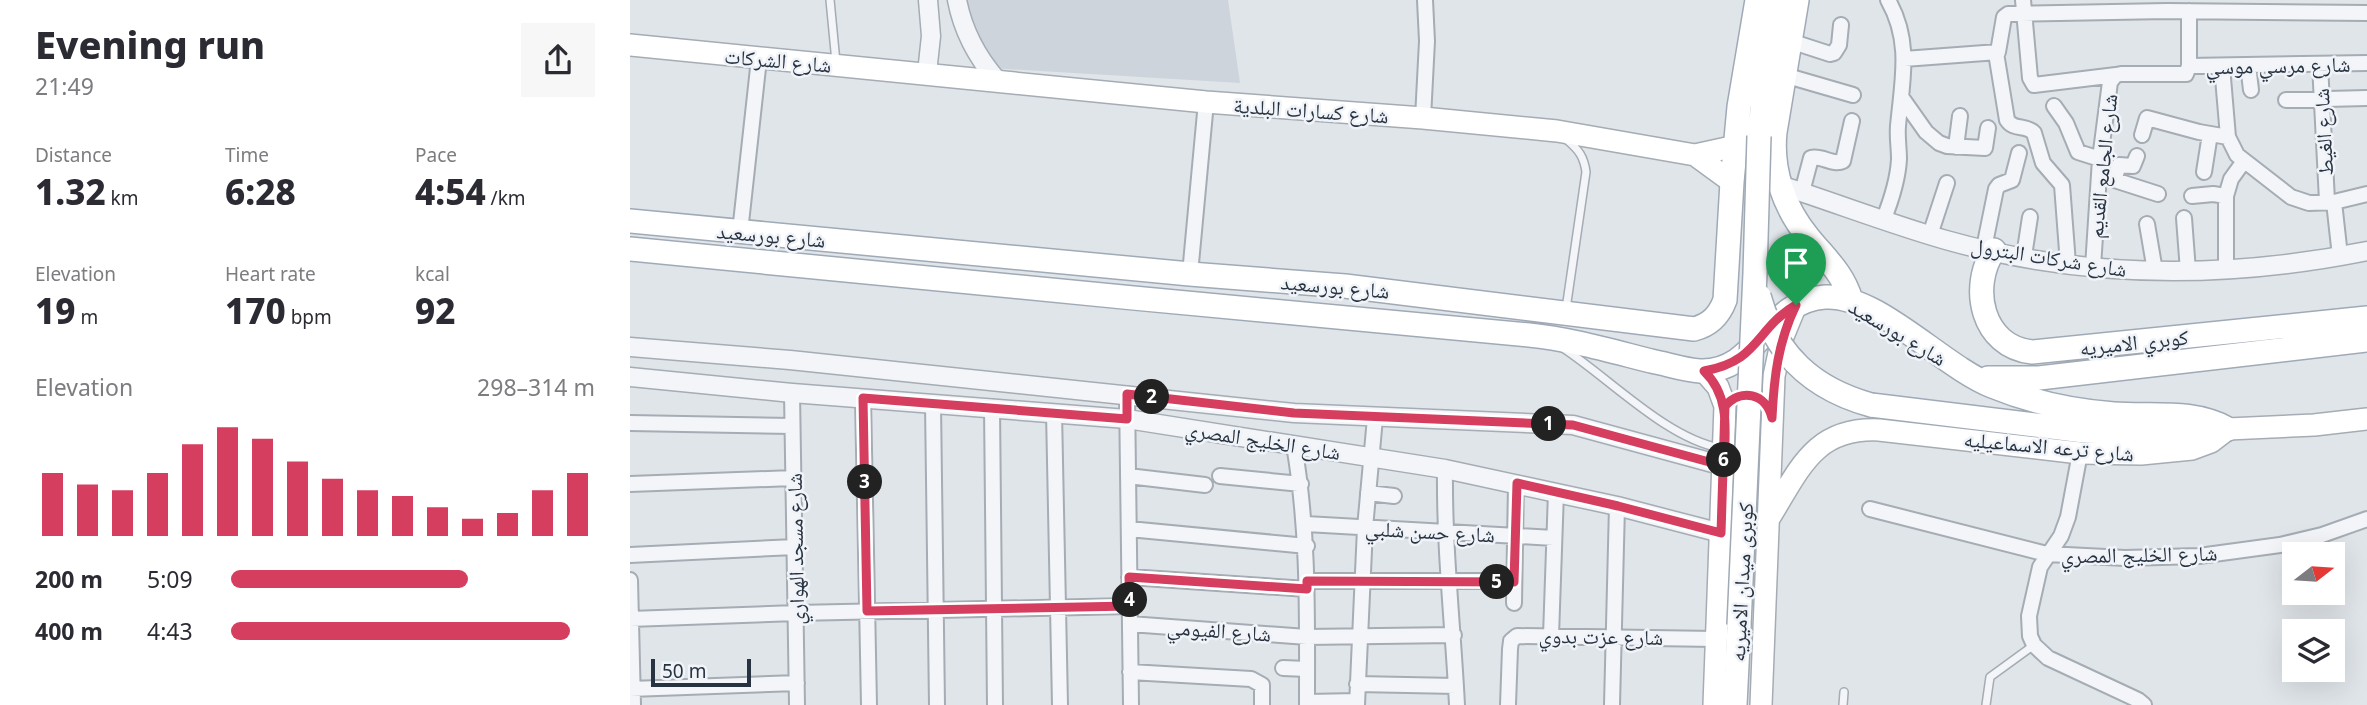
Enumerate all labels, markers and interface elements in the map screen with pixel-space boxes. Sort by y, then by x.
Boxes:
text: Evening run [35,18,265,70]
button: share [521,23,595,97]
street label: شارع الشركات [723,41,833,79]
street label: شارع مرسي موسي [2205,50,2351,84]
text: 21:49 [35,70,94,102]
street label: شارع الغيط [2307,88,2339,176]
street label: شارع كسارات البلدية [1232,91,1390,129]
street label: شارع الجامع القديم [2080,92,2124,240]
text: Distance [35,142,112,168]
text: Time [225,142,269,168]
text: Pace [415,142,457,168]
text: 1.32 [35,168,106,215]
text: 6:28 [225,168,296,215]
text: 4:54 [415,168,486,215]
text: km [106,185,139,211]
text: /km [486,185,526,211]
street label: شارع بورسعيد [715,216,827,254]
street label: شارع شركات البترول [1969,231,2129,283]
pin [1766,233,1826,305]
icon: arrive [1777,244,1815,282]
text: Elevation [35,261,116,287]
text: Heart rate [225,261,316,287]
text: kcal [415,261,450,287]
street label: شارع بورسعيد [1279,267,1391,305]
text: 19 [35,287,75,334]
text: 170 [225,287,286,334]
text: 92 [415,287,455,334]
street label: شارع بورسعيد [1844,292,1952,372]
text: m [75,304,98,330]
text: bpm [286,304,332,330]
street label: كوبري الاميريه [2078,322,2191,365]
text: Elevation [35,371,133,403]
text: 298–314 m [477,371,595,403]
pin: 2 [1134,380,1170,414]
text: 2 [1146,383,1157,409]
pin: 1 [1532,406,1566,442]
text: 1 [1543,410,1554,436]
street label: شارع الخليج المصري [1183,414,1343,469]
street label: شارع ترعه الاسماعيليه [1963,425,2135,467]
pin: 6 [1706,442,1742,477]
text: 6 [1718,446,1729,472]
pin: 3 [848,464,882,500]
text: 3 [859,468,870,494]
street label: شارع مسجد الهواري [780,473,814,625]
street label: كوبرى ميدان الاميريه [1723,501,1759,662]
street label: شارع حسن شلبي [1364,514,1496,552]
street label: شارع الخليج المصري [2060,539,2218,573]
north arrow [2282,542,2345,606]
map controls [2282,542,2345,682]
text: 200 m [35,563,103,595]
text: 5:09 [147,563,193,595]
pin: 5 [1480,564,1514,600]
text: 5 [1491,568,1502,594]
pin: 4 [1112,582,1148,618]
text: 4 [1124,586,1135,612]
street label: شارع الفيومي [1166,612,1272,651]
text: 400 m [35,615,103,647]
text: 4:43 [147,615,193,647]
button: layers [2282,619,2345,682]
street label: شارع عزت بدوي [1538,621,1664,654]
scale bar [651,656,751,688]
text: 50 m [662,658,706,684]

